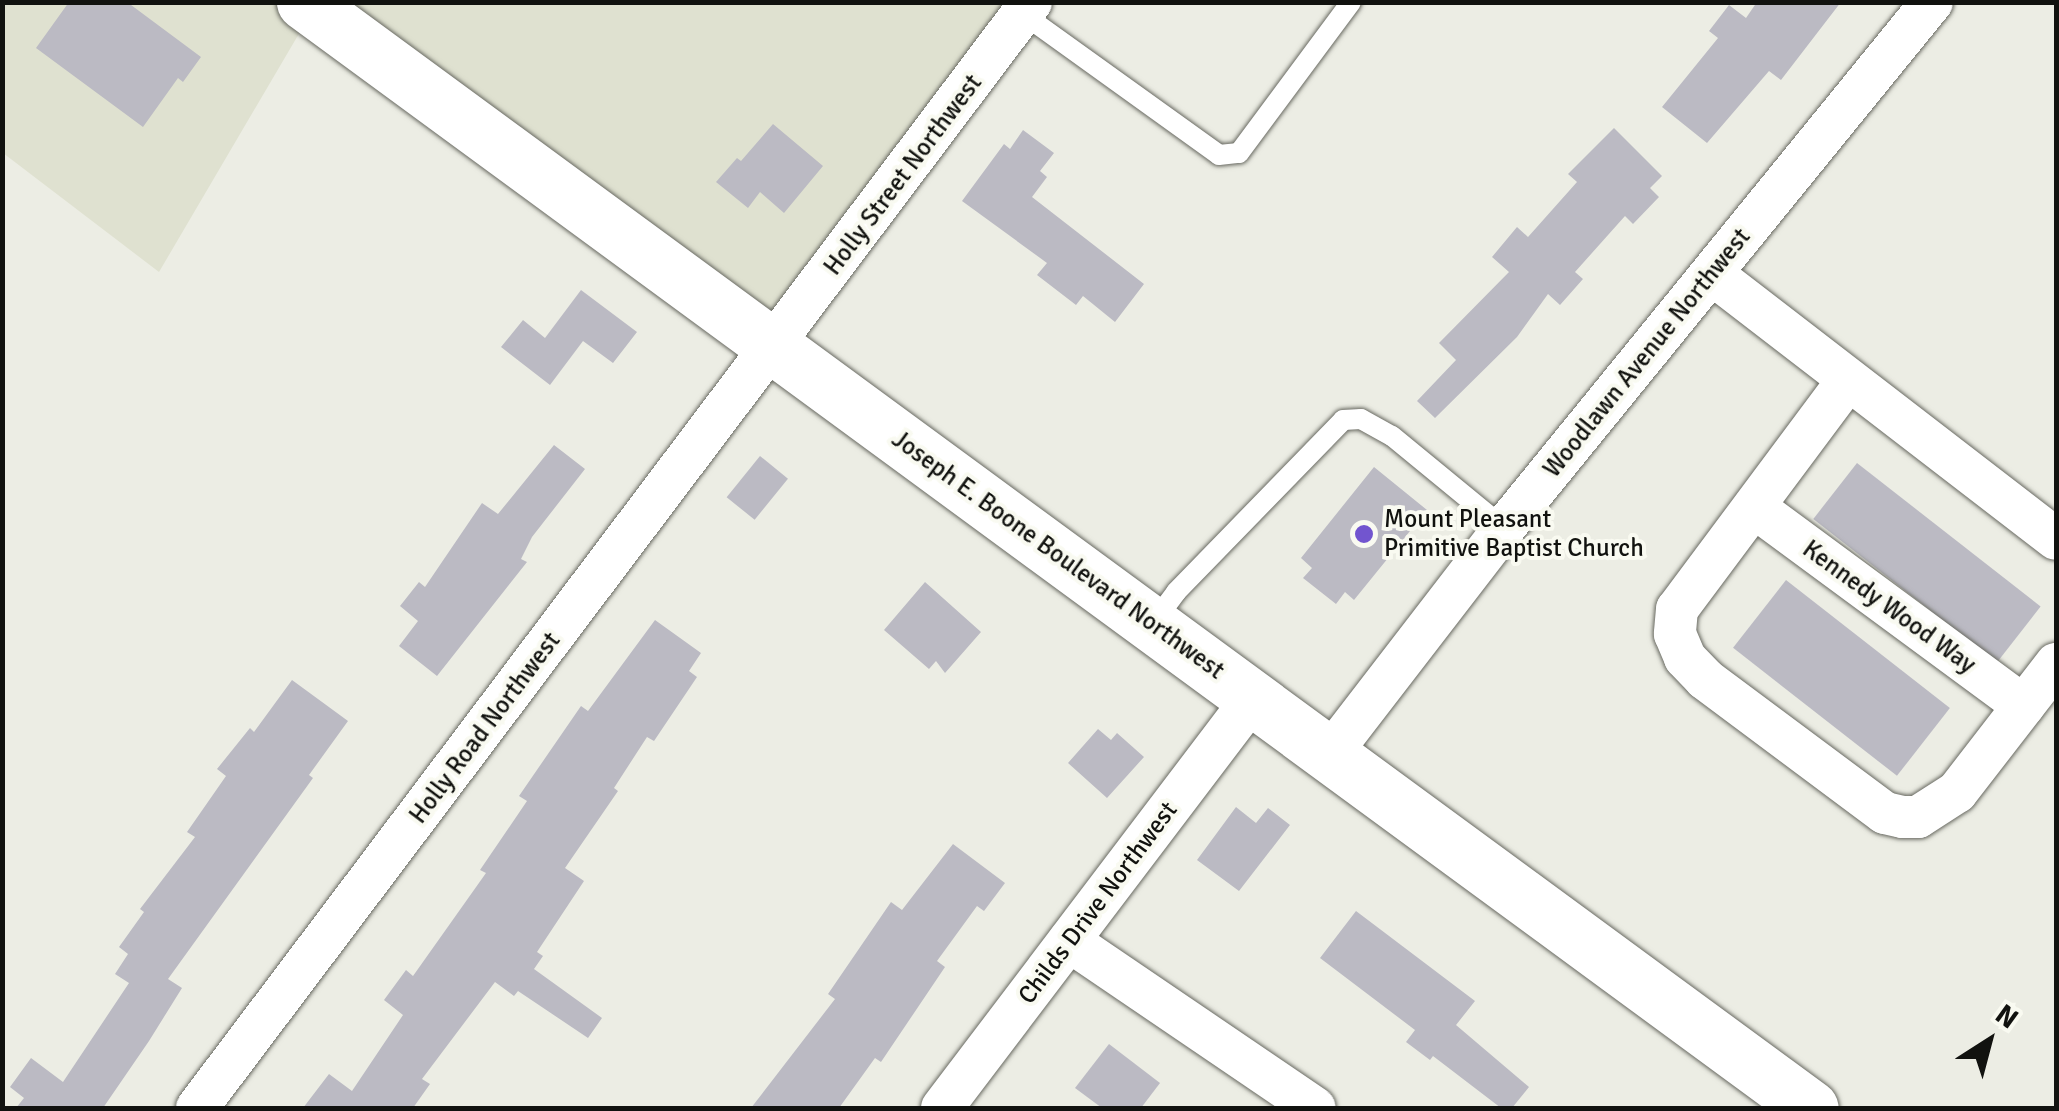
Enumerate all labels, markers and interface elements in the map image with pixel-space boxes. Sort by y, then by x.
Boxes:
street label: Holly Street Northwest [818,69,988,281]
street label: Woodlawn Avenue Northwest [1537,222,1757,484]
street label: Joseph E. Boone Boulevard Northwest [886,424,1230,686]
place label: Mount Pleasant Primitive Baptist Church [1384,505,1644,564]
marker: Mount Pleasant Primitive Baptist Church [1353,523,1375,545]
street label: Kennedy Wood Way [1797,534,1981,680]
street label: Holly Road Northwest [403,626,567,830]
street label: Childs Drive Northwest [1012,796,1184,1010]
north arrow [1939,991,2039,1091]
text: N [1989,997,2025,1036]

